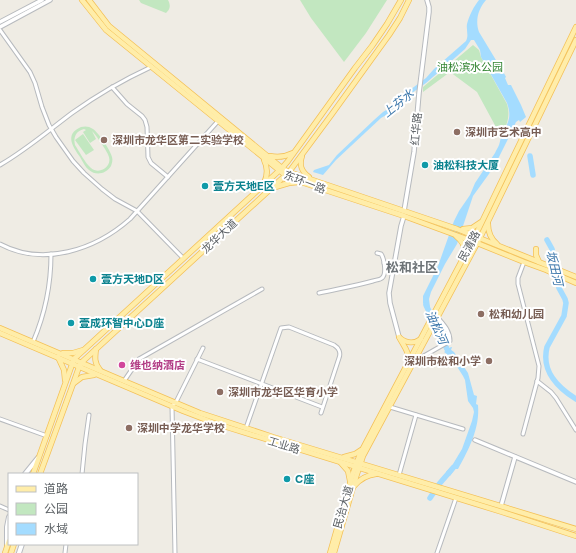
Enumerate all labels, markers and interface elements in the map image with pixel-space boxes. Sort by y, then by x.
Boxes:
park label: 油松滨水公园 [437,60,503,74]
water label: 上芬水 [379,85,417,120]
street label: 红华路 [408,112,424,146]
place label: 深圳市艺术高中 [465,125,542,139]
marker: 深圳市艺术高中 [452,127,462,137]
place label: 深圳市龙华区第二实验学校 [112,133,244,147]
marker: 深圳市龙华区第二实验学校 [99,135,109,145]
place label: 油松科技大厦 [433,158,499,172]
marker: 油松科技大厦 [420,160,430,170]
street label: 东环一路 [282,168,328,196]
place label: 壹方天地E区 [213,179,275,193]
marker: 壹方天地E区 [200,181,210,191]
street label: 龙华大道 [198,216,240,256]
street label: 民清路 [455,228,483,264]
water label: 坂田河 [544,249,567,289]
district label: 松和社区 [386,259,438,275]
place label: 壹方天地D区 [101,272,164,286]
marker: 壹方天地D区 [88,274,98,284]
water label: 油松河 [423,307,452,348]
place label: 松和幼儿园 [489,307,544,321]
marker: 松和幼儿园 [476,309,486,319]
place label: 壹成环智中心D座 [79,316,164,330]
marker: 壹成环智中心D座 [66,318,76,328]
place label: 深圳市松和小学 [404,354,481,368]
marker: 深圳市松和小学 [484,356,494,366]
place label: 维也纳酒店 [130,358,185,372]
marker: 维也纳酒店 [117,360,127,370]
place label: 深圳市龙华区华育小学 [228,385,338,399]
marker: 深圳市龙华区华育小学 [215,387,225,397]
place label: 深圳中学龙华学校 [137,421,225,435]
marker: 深圳中学龙华学校 [124,423,134,433]
street label: 工业路 [266,433,302,457]
place label: C座 [295,472,314,486]
legend [8,473,138,545]
marker: C座 [282,474,292,484]
text: 道路 [44,481,68,496]
street label: 民治大道 [330,484,356,530]
text: 公园 [44,501,68,516]
text: 水域 [44,521,68,536]

